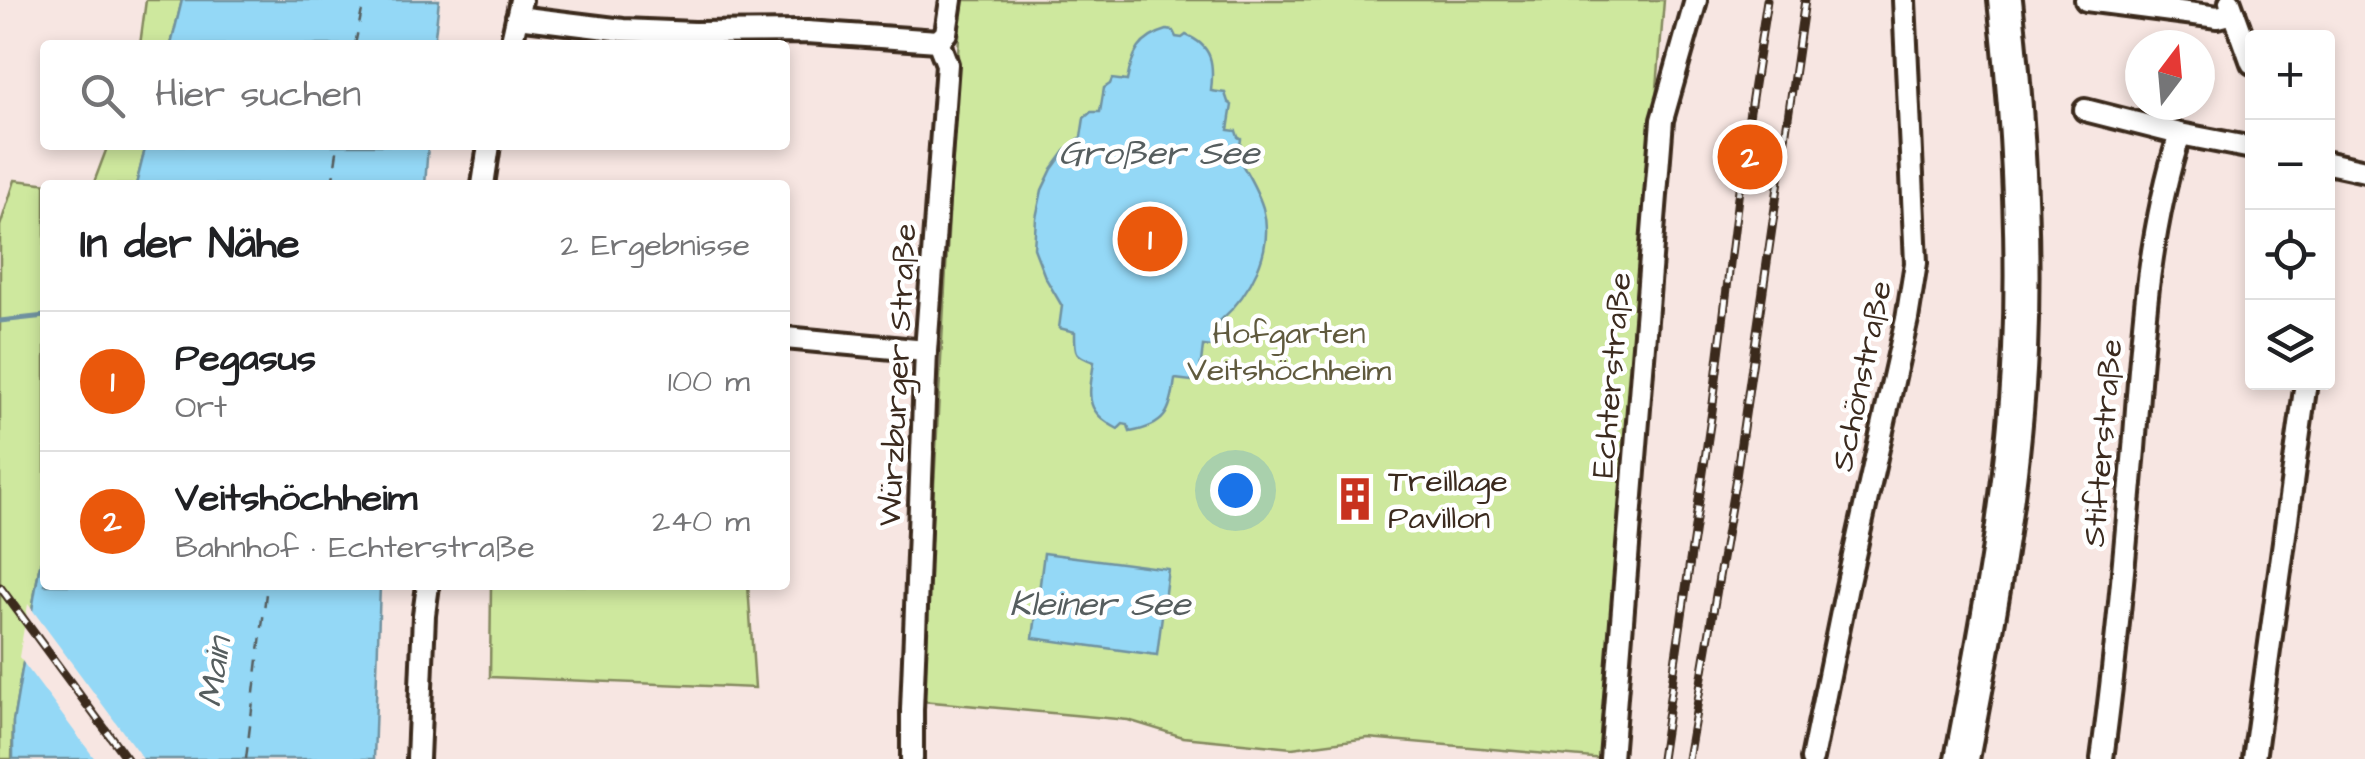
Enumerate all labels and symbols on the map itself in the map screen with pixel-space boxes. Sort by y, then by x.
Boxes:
north arrow [2125,30,2215,120]
pin: 2 [1718,120,1782,194]
water label: Großer See [1059,129,1261,178]
pin: 1 [1118,202,1182,276]
street label: Würzburger Straße [868,222,928,528]
street label: Echterstraße [1581,270,1643,480]
street label: Schönstraße [1820,277,1904,475]
park label: Hofgarten Veitshöchheim [1187,311,1391,393]
street label: Stifterstraße [2072,337,2134,549]
place label: Treillage Pavillon [1388,459,1508,541]
your location [1210,465,1261,516]
building icon: Treillage Pavillon [1331,475,1379,523]
water label: Kleiner See [1009,580,1193,629]
water label: Main [186,632,244,710]

